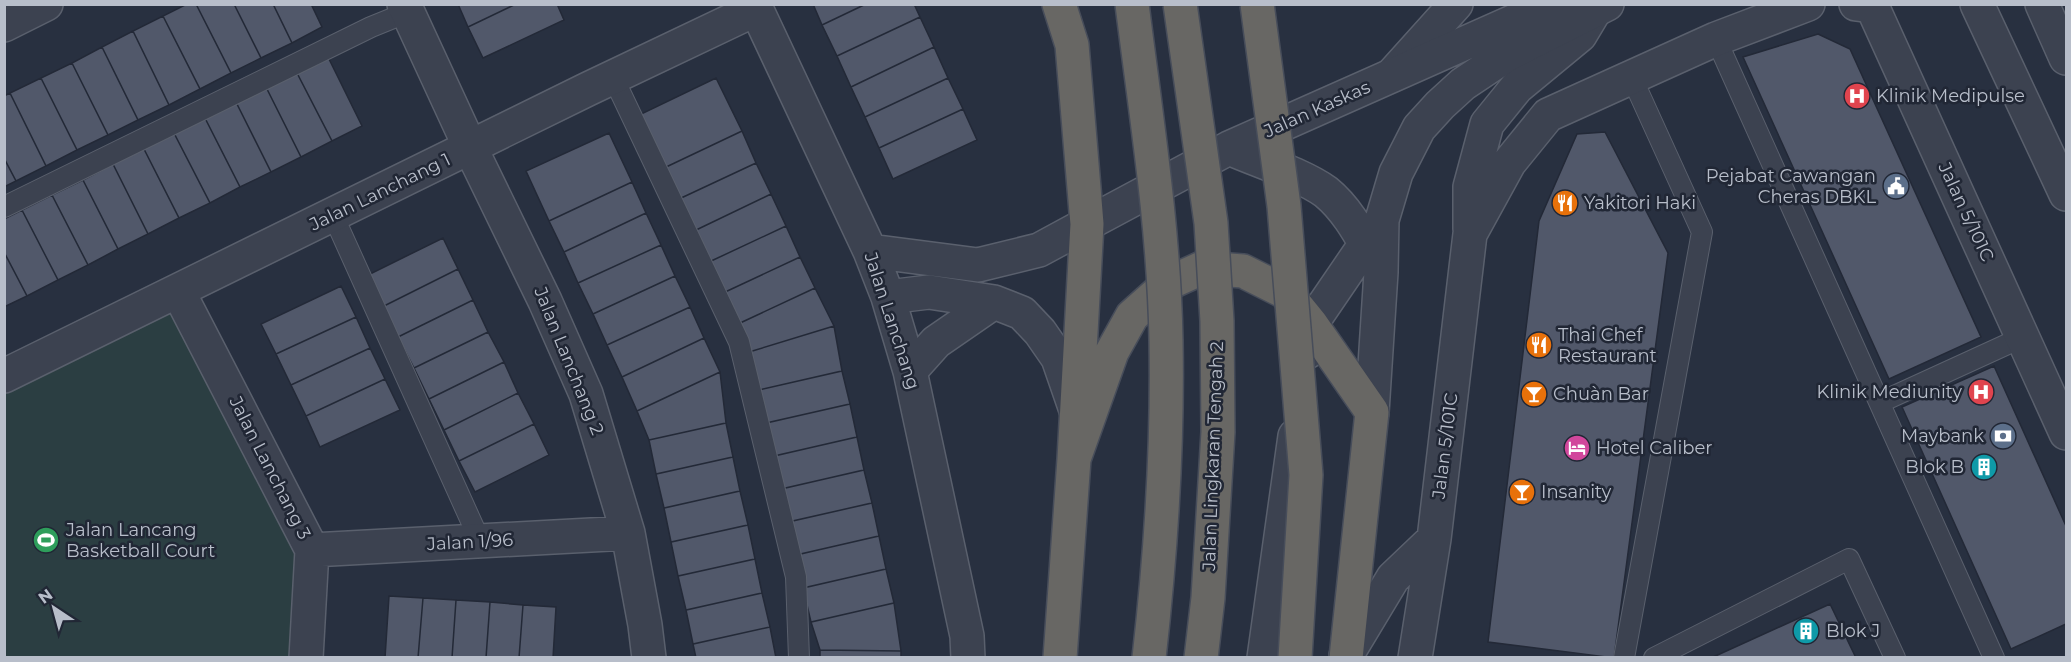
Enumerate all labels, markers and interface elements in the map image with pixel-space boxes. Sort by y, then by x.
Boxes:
street label: Jalan Kaskas [1260,76,1374,143]
hospital icon: Klinik Medipulse [1842,81,1872,111]
place label: Klinik Medipulse [1876,85,2025,107]
street label: Jalan Lanchang 1 [305,148,454,236]
street label: Jalan 5/101C [1933,158,1999,265]
place label: Pejabat Cawangan Cheras DBKL [1706,165,1876,208]
public building icon: Pejabat Cawangan Cheras DBKL [1881,171,1911,201]
restaurant icon: Yakitori Haki [1550,188,1580,218]
place label: Yakitori Haki [1584,192,1696,214]
street label: Jalan Lanchang [859,249,925,392]
street label: Jalan Lanchang 2 [529,283,609,438]
place label: Thai Chef Restaurant [1558,324,1657,367]
restaurant icon: Thai Chef Restaurant [1524,330,1554,360]
street label: Jalan Lingkaran Tengah 2 [1198,341,1228,572]
hospital icon: Klinik Mediunity [1966,377,1996,407]
bar icon: Chuàn Bar [1519,379,1549,409]
place label: Klinik Mediunity [1817,381,1962,403]
place label: Chuàn Bar [1553,383,1649,405]
street label: Jalan Lanchang 3 [224,392,316,543]
street label: Jalan 5/101C [1427,392,1462,501]
bank icon: Maybank [1988,421,2018,451]
place label: Maybank [1901,425,1984,447]
hotel icon: Hotel Caliber [1562,433,1592,463]
place label: Hotel Caliber [1596,437,1713,459]
building icon: Blok B [1969,452,1999,482]
place label: Blok B [1905,456,1964,478]
bar icon: Insanity [1507,477,1537,507]
place label: Insanity [1541,481,1612,503]
place label: Jalan Lancang Basketball Court [65,519,215,562]
sports icon: Jalan Lancang Basketball Court [31,525,61,555]
street label: Jalan 1/96 [425,529,514,555]
north arrow [24,578,84,638]
text: N [35,585,56,608]
building icon: Blok J [1791,616,1821,646]
place label: Blok J [1826,620,1880,642]

